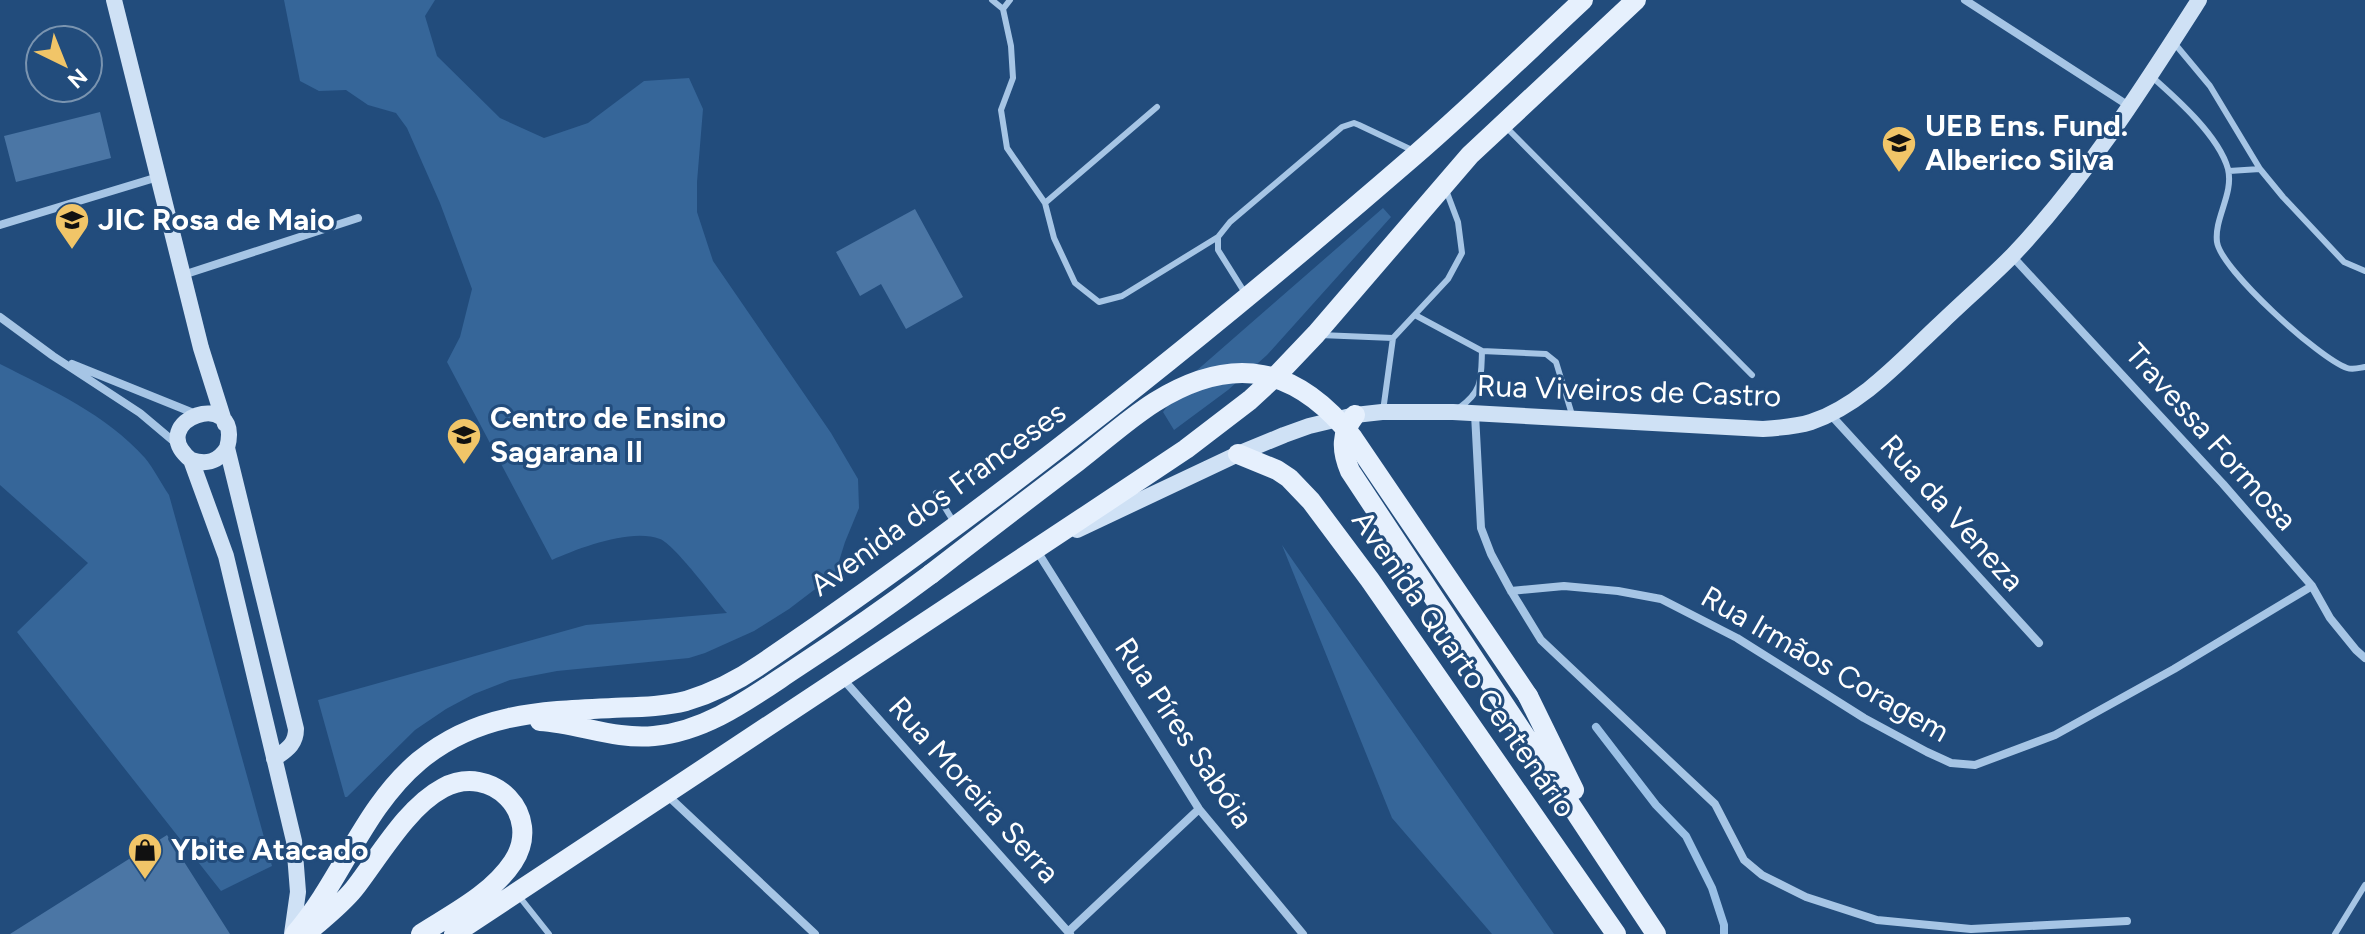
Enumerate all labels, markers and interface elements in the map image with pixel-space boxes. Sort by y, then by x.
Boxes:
north arrow [24,24,104,104]
text: N [62,63,93,94]
place label: UEB Ens. Fund. Alberico Silva [1925,107,2128,178]
school or university icon: UEB Ens. Fund. Alberico Silva [1880,124,1918,174]
school or university icon: JIC Rosa de Maio [53,201,91,251]
place label: JIC Rosa de Maio [98,201,335,238]
street label: Travessa Formosa [2118,336,2305,538]
street label: Rua Viveiros de Castro [1476,367,1782,414]
street label: Avenida dos Franceses [803,393,1073,604]
place label: Centro de Ensino Sagarana II [490,399,726,470]
school or university icon: Centro de Ensino Sagarana II [445,416,483,466]
street label: Rua da Veneza [1872,427,2032,598]
street label: Avenida Quarto Centenário [1344,503,1585,824]
street label: Rua Irmãos Coragem [1695,578,1956,750]
street label: Rua Píres Sabóia [1107,631,1262,835]
street label: Rua Moreira Serra [881,689,1068,890]
shop icon: Ybite Atacado [126,831,164,881]
place label: Ybite Atacado [171,831,369,868]

